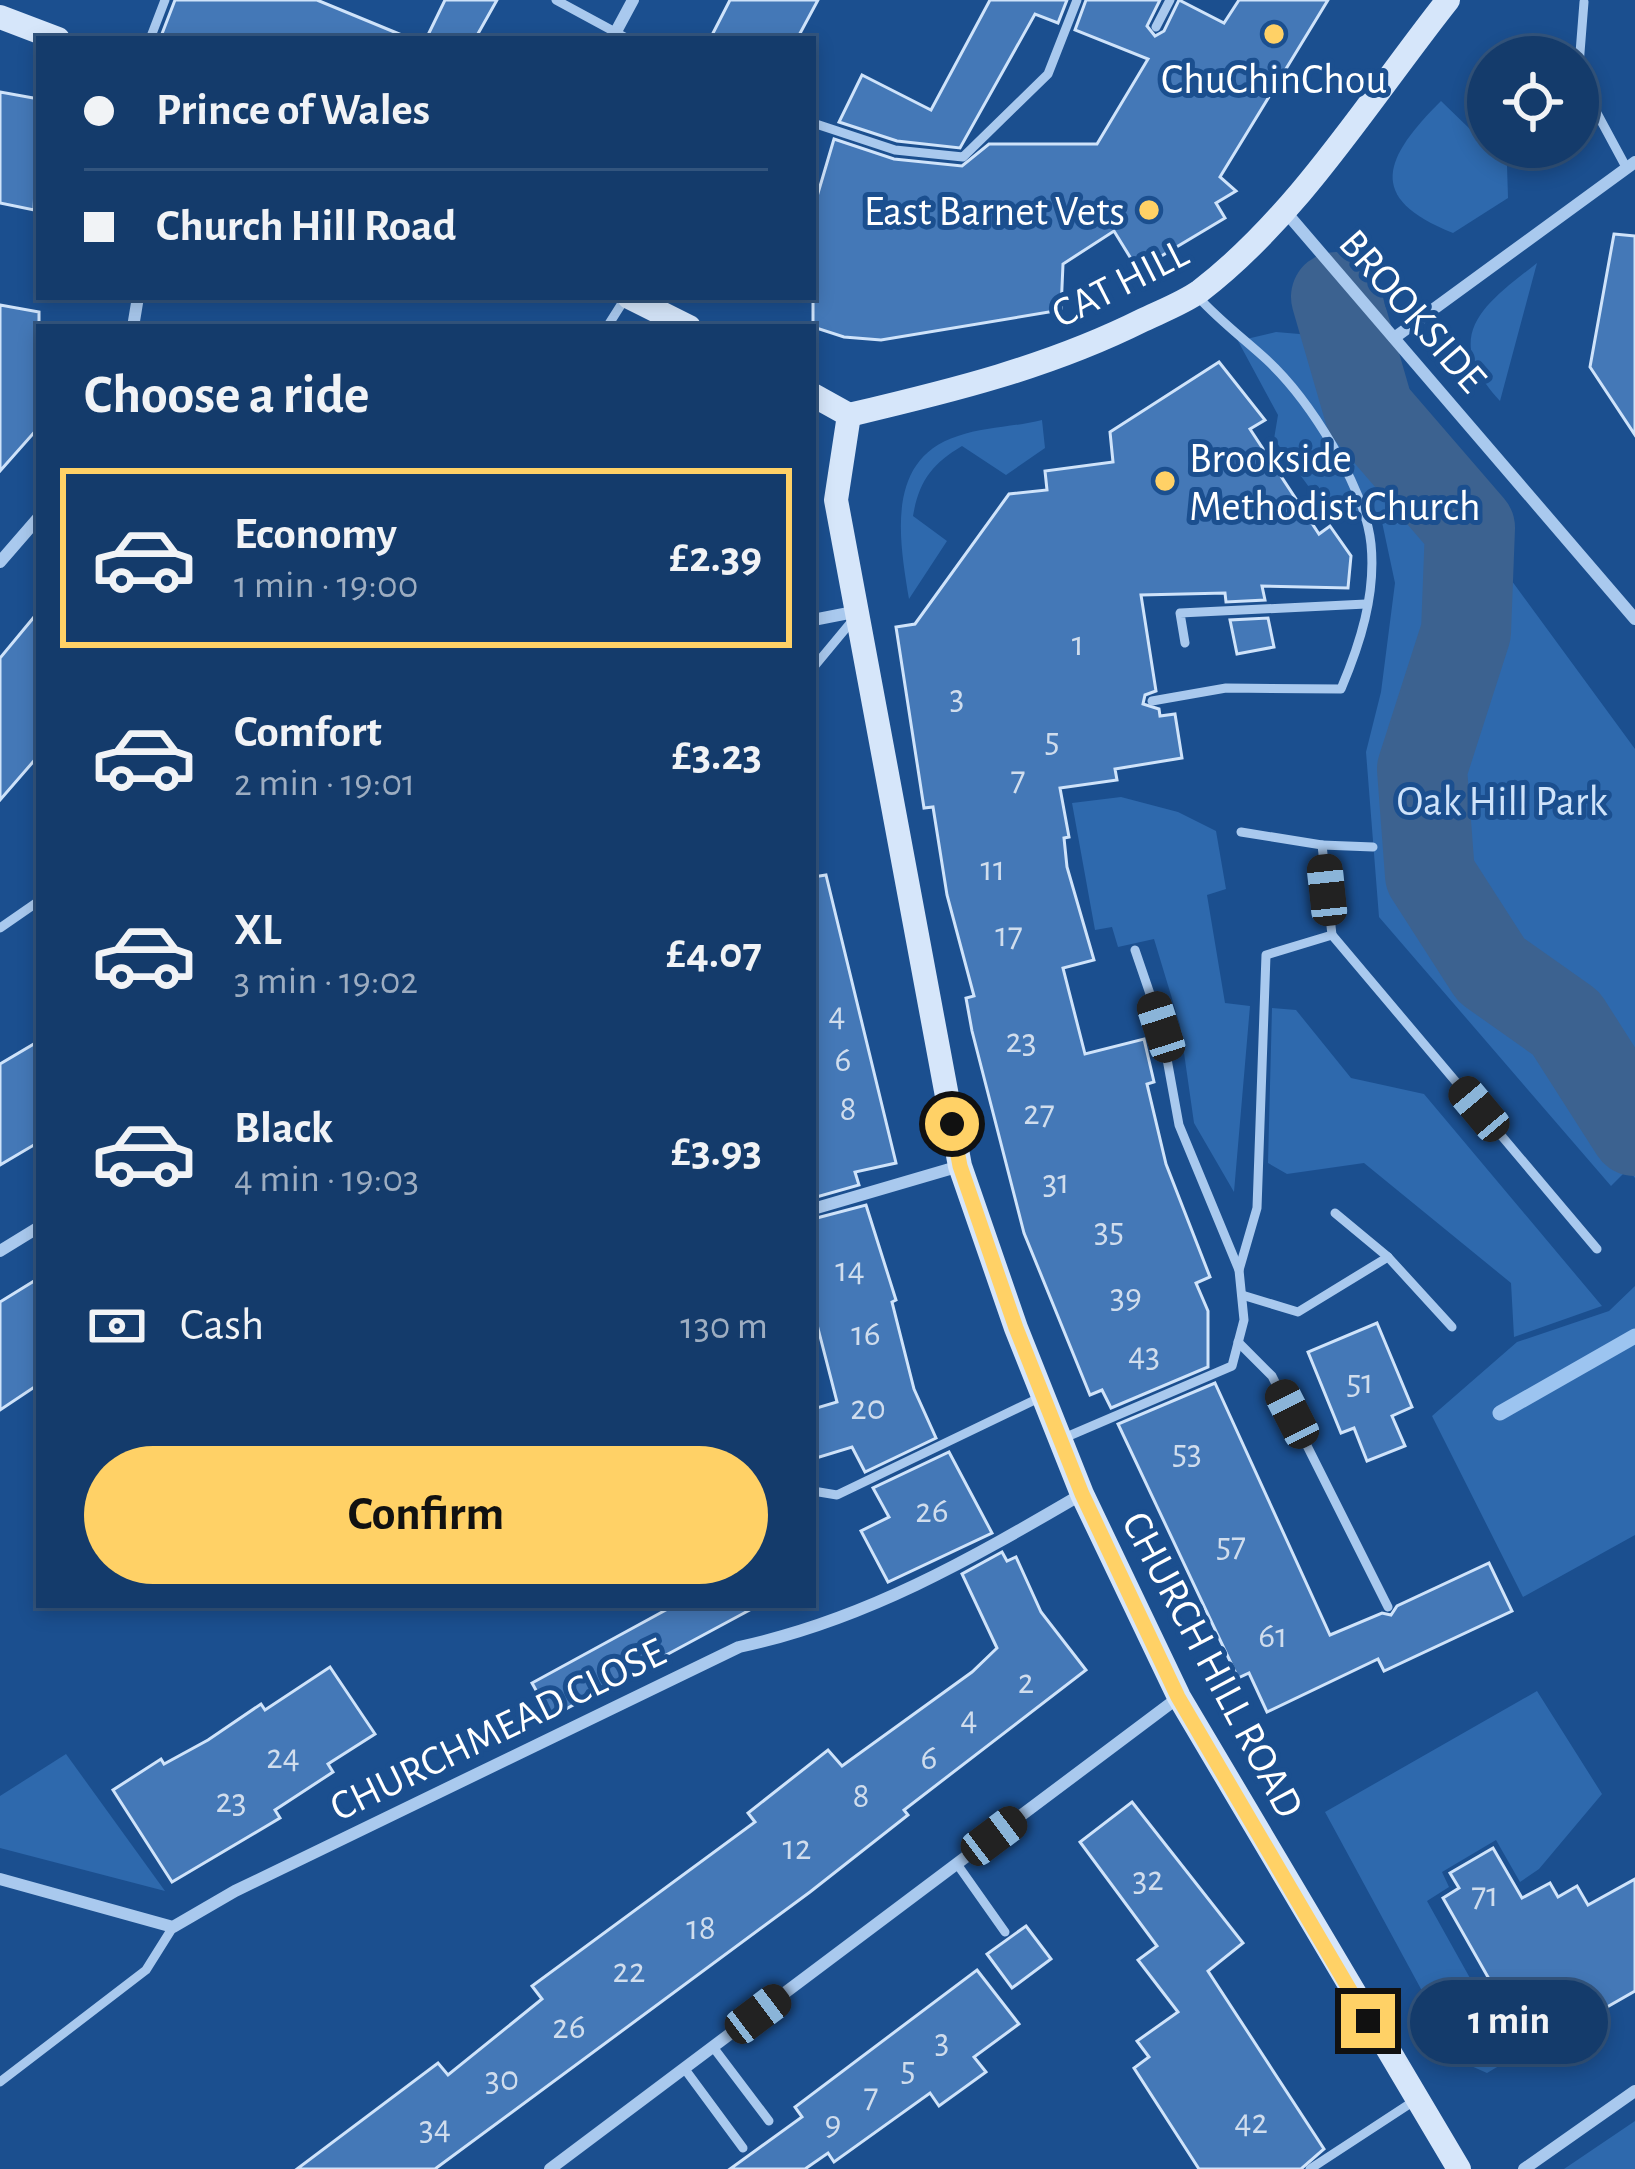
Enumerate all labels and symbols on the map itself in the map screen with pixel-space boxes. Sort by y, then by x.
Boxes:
marker: ChuChinChou [1261,21,1287,47]
place label: ChuChinChou [1161,59,1387,101]
place label: East Barnet Vets [864,191,1125,233]
marker: East Barnet Vets [1136,197,1162,223]
street label: BROOKSIDE [1331,222,1494,401]
street label: CAT HILL [1045,232,1195,336]
place label: Brookside Methodist Church [1189,438,1481,528]
marker: Brookside Methodist Church [1152,468,1178,494]
house number: 1 [1072,626,1084,662]
house number: 3 [950,679,964,715]
house number: 5 [1044,722,1060,758]
house number: 7 [1010,761,1026,797]
park label: Oak Hill Park [1396,781,1608,823]
house number: 11 [981,851,1005,887]
car [1305,852,1349,928]
house number: 17 [995,917,1023,953]
car [1133,987,1189,1067]
house number: 4 [828,997,846,1033]
house number: 23 [1005,1023,1037,1059]
house number: 6 [835,1042,851,1078]
car [1442,1070,1516,1148]
house number: 8 [839,1091,857,1127]
house number: 27 [1023,1095,1055,1131]
route start [925,1097,979,1151]
house number: 31 [1042,1164,1070,1200]
house number: 35 [1094,1212,1124,1248]
house number: 14 [835,1252,865,1288]
house number: 39 [1110,1278,1142,1314]
house number: 16 [851,1316,881,1352]
house number: 43 [1128,1337,1160,1373]
house number: 51 [1346,1364,1374,1400]
car [1260,1374,1324,1454]
house number: 20 [850,1390,886,1426]
house number: 53 [1172,1434,1202,1470]
house number: 26 [915,1493,949,1529]
street label: CHURCH HILL ROAD [1114,1505,1310,1825]
house number: 57 [1216,1527,1246,1563]
house number: 61 [1258,1618,1288,1654]
street label: CHURCHMEAD CLOSE [324,1631,672,1829]
house number: 2 [1018,1664,1034,1700]
house number: 4 [960,1701,978,1737]
house number: 24 [266,1739,300,1775]
house number: 6 [921,1740,937,1776]
house number: 8 [852,1778,870,1814]
house number: 23 [215,1783,247,1819]
car [954,1800,1034,1872]
house number: 12 [783,1830,811,1866]
house number: 32 [1132,1861,1164,1897]
house number: 71 [1471,1877,1499,1913]
house number: 18 [686,1910,716,1946]
house number: 22 [613,1953,645,1989]
car [718,1978,798,2050]
callout: 1 min [1410,1979,1608,2063]
route end [1341,1994,1395,2048]
house number: 26 [552,2009,586,2045]
house number: 3 [935,2023,949,2059]
house number: 5 [900,2051,916,2087]
house number: 30 [485,2061,519,2097]
house number: 7 [863,2078,879,2114]
house number: 42 [1234,2104,1268,2140]
house number: 9 [825,2105,841,2141]
house number: 34 [419,2110,451,2146]

